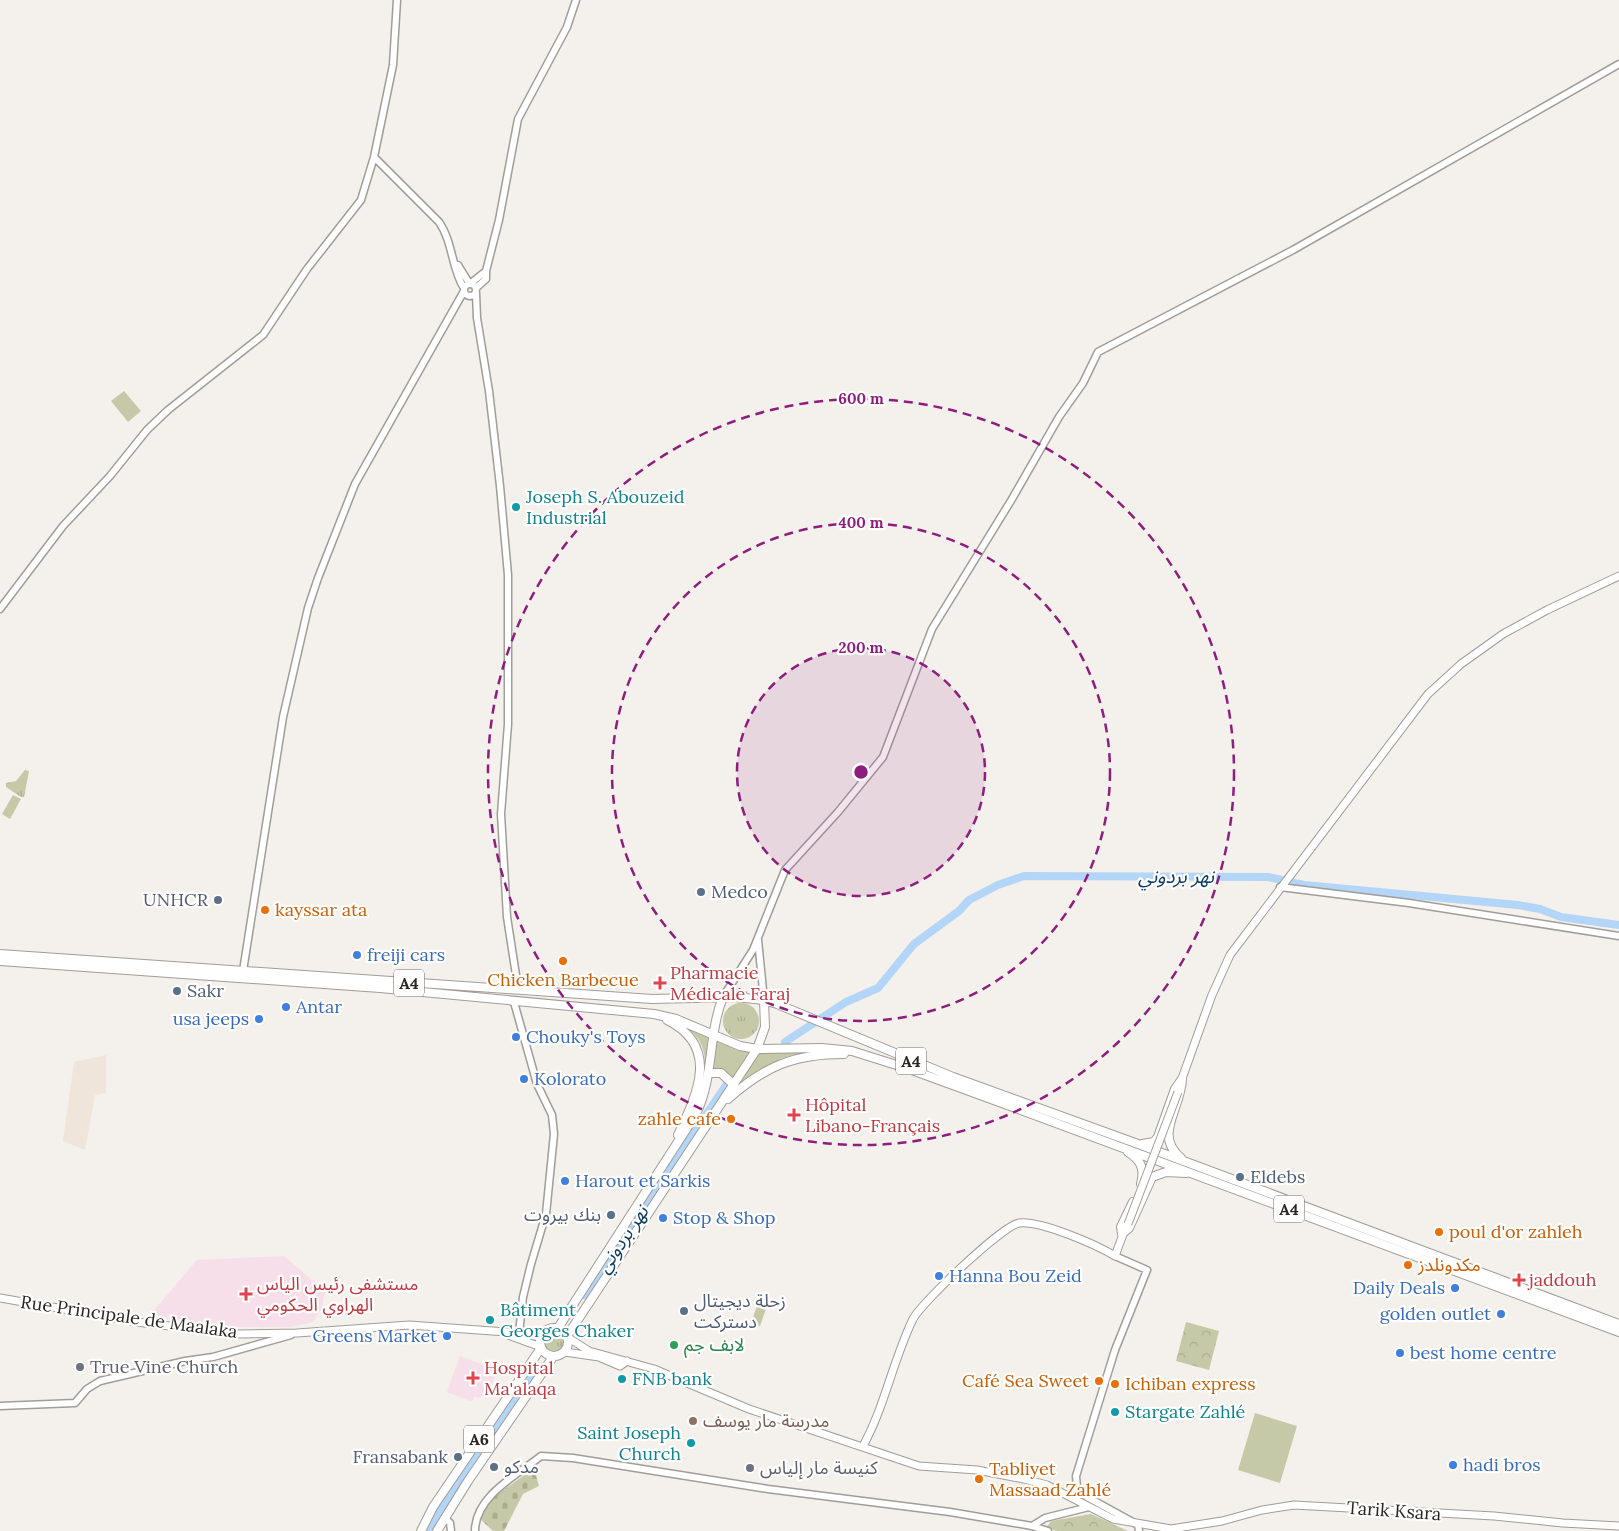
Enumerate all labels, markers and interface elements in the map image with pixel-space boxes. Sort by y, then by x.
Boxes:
text: 600 m [838,389,884,408]
place label: Joseph S. Abouzeid Industrial [525,485,685,529]
marker: Joseph S. Abouzeid Industrial [510,501,522,513]
text: 400 m [838,513,884,532]
text: 200 m [839,638,884,657]
centre of rings [852,763,870,781]
water label: نهر بردوني [1138,864,1216,891]
place label: Medco [711,880,768,903]
marker: Medco [695,886,707,898]
place label: UNHCR [143,888,209,911]
marker: UNHCR [212,894,224,906]
place label: kayssar ata [275,898,367,921]
marker: kayssar ata [259,904,271,916]
place label: freiji cars [367,943,445,966]
marker: freiji cars [351,949,363,961]
marker: Chicken Barbecue [557,955,569,967]
place label: Pharmacie Médicale Faraj [670,961,790,1005]
place label: Chicken Barbecue [487,968,639,991]
road number: A4 [394,970,424,996]
marker: Pharmacie Médicale Faraj [654,977,666,989]
place label: Sakr [187,979,224,1002]
marker: Sakr [171,985,183,997]
place label: Antar [295,995,342,1018]
marker: Antar [280,1001,292,1013]
place label: usa jeeps [173,1007,249,1030]
marker: usa jeeps [253,1013,265,1025]
place label: Chouky's Toys [526,1025,645,1048]
marker: Chouky's Toys [510,1031,522,1043]
road number: A4 [896,1048,926,1074]
place label: Kolorato [534,1067,606,1090]
marker: Kolorato [518,1073,530,1085]
place label: Hôpital Libano-Français [805,1093,940,1137]
place label: zahle cafe [638,1107,721,1130]
marker: Hôpital Libano-Français [787,1108,801,1122]
marker: zahle cafe [725,1113,737,1125]
place label: Eldebs [1250,1165,1305,1188]
place label: Harout et Sarkis [575,1169,710,1192]
marker: Eldebs [1234,1171,1246,1183]
marker: Harout et Sarkis [559,1175,571,1187]
road number: A4 [1274,1196,1304,1222]
water label: نهر بردوني [591,1199,657,1279]
place label: بنك بيروت [524,1203,601,1226]
place label: Stop & Shop [673,1206,776,1229]
marker: بنك بيروت [605,1209,617,1221]
marker: Stop & Shop [657,1212,669,1224]
place label: poul d'or zahleh [1449,1220,1583,1243]
marker: poul d'or zahleh [1433,1226,1445,1238]
place label: مكدونلدز [1417,1253,1481,1276]
marker: مكدونلدز [1402,1259,1414,1271]
place label: Hanna Bou Zeid [949,1264,1082,1287]
place label: jaddouh [1527,1268,1597,1291]
marker: Hanna Bou Zeid [933,1270,945,1282]
place label: مستشفى رئيس الياس الهراوي الحكومي [257,1272,419,1318]
marker: jaddouh [1513,1274,1525,1286]
place label: Daily Deals [1353,1276,1445,1299]
marker: Daily Deals [1449,1282,1461,1294]
marker: مستشفى رئيس الياس الهراوي الحكومي [239,1287,253,1301]
place label: زحلة ديجيتال دستركت [694,1289,786,1333]
street label: Rue Principale de Maalaka [19,1290,239,1343]
place label: Bâtiment Georges Chaker [500,1298,634,1342]
place label: golden outlet [1380,1302,1491,1325]
marker: زحلة ديجيتال دستركت [678,1305,690,1317]
marker: golden outlet [1495,1308,1507,1320]
marker: Bâtiment Georges Chaker [484,1314,496,1326]
place label: Greens Market [313,1324,437,1347]
marker: Greens Market [441,1330,453,1342]
place label: لابف جم [684,1333,745,1358]
marker: لابف جم [668,1339,680,1351]
place label: best home centre [1410,1341,1557,1364]
marker: best home centre [1394,1347,1406,1359]
place label: True Vine Church [90,1355,239,1378]
place label: Hospital Ma'alaqa [484,1356,556,1400]
marker: True Vine Church [74,1361,86,1373]
place label: FNB bank [632,1367,712,1390]
place label: Café Sea Sweet [962,1369,1089,1392]
marker: Hospital Ma'alaqa [466,1371,480,1385]
place label: Ichiban express [1125,1372,1256,1395]
marker: FNB bank [616,1373,628,1385]
marker: Café Sea Sweet [1093,1375,1105,1387]
marker: Ichiban express [1109,1378,1121,1390]
place label: Stargate Zahlé [1125,1400,1246,1423]
marker: Stargate Zahlé [1109,1406,1121,1418]
place label: مدرسة مار يوسف [703,1409,829,1432]
marker: مدرسة مار يوسف [687,1415,699,1427]
place label: Saint Joseph Church [577,1421,681,1465]
road number: A6 [464,1426,494,1452]
marker: Saint Joseph Church [685,1437,697,1449]
place label: Fransabank [352,1445,448,1468]
marker: Fransabank [452,1451,464,1463]
place label: hadi bros [1463,1453,1541,1476]
place label: مدكو [504,1455,539,1478]
place label: كنيسة مار إلياس [760,1456,878,1480]
place label: Tabliyet Massaad Zahlé [989,1457,1111,1501]
marker: hadi bros [1447,1459,1459,1471]
marker: مدكو [488,1461,500,1473]
marker: كنيسة مار إلياس [744,1462,756,1474]
marker: Tabliyet Massaad Zahlé [973,1473,985,1485]
street label: Tarik Ksara [1346,1496,1442,1525]

